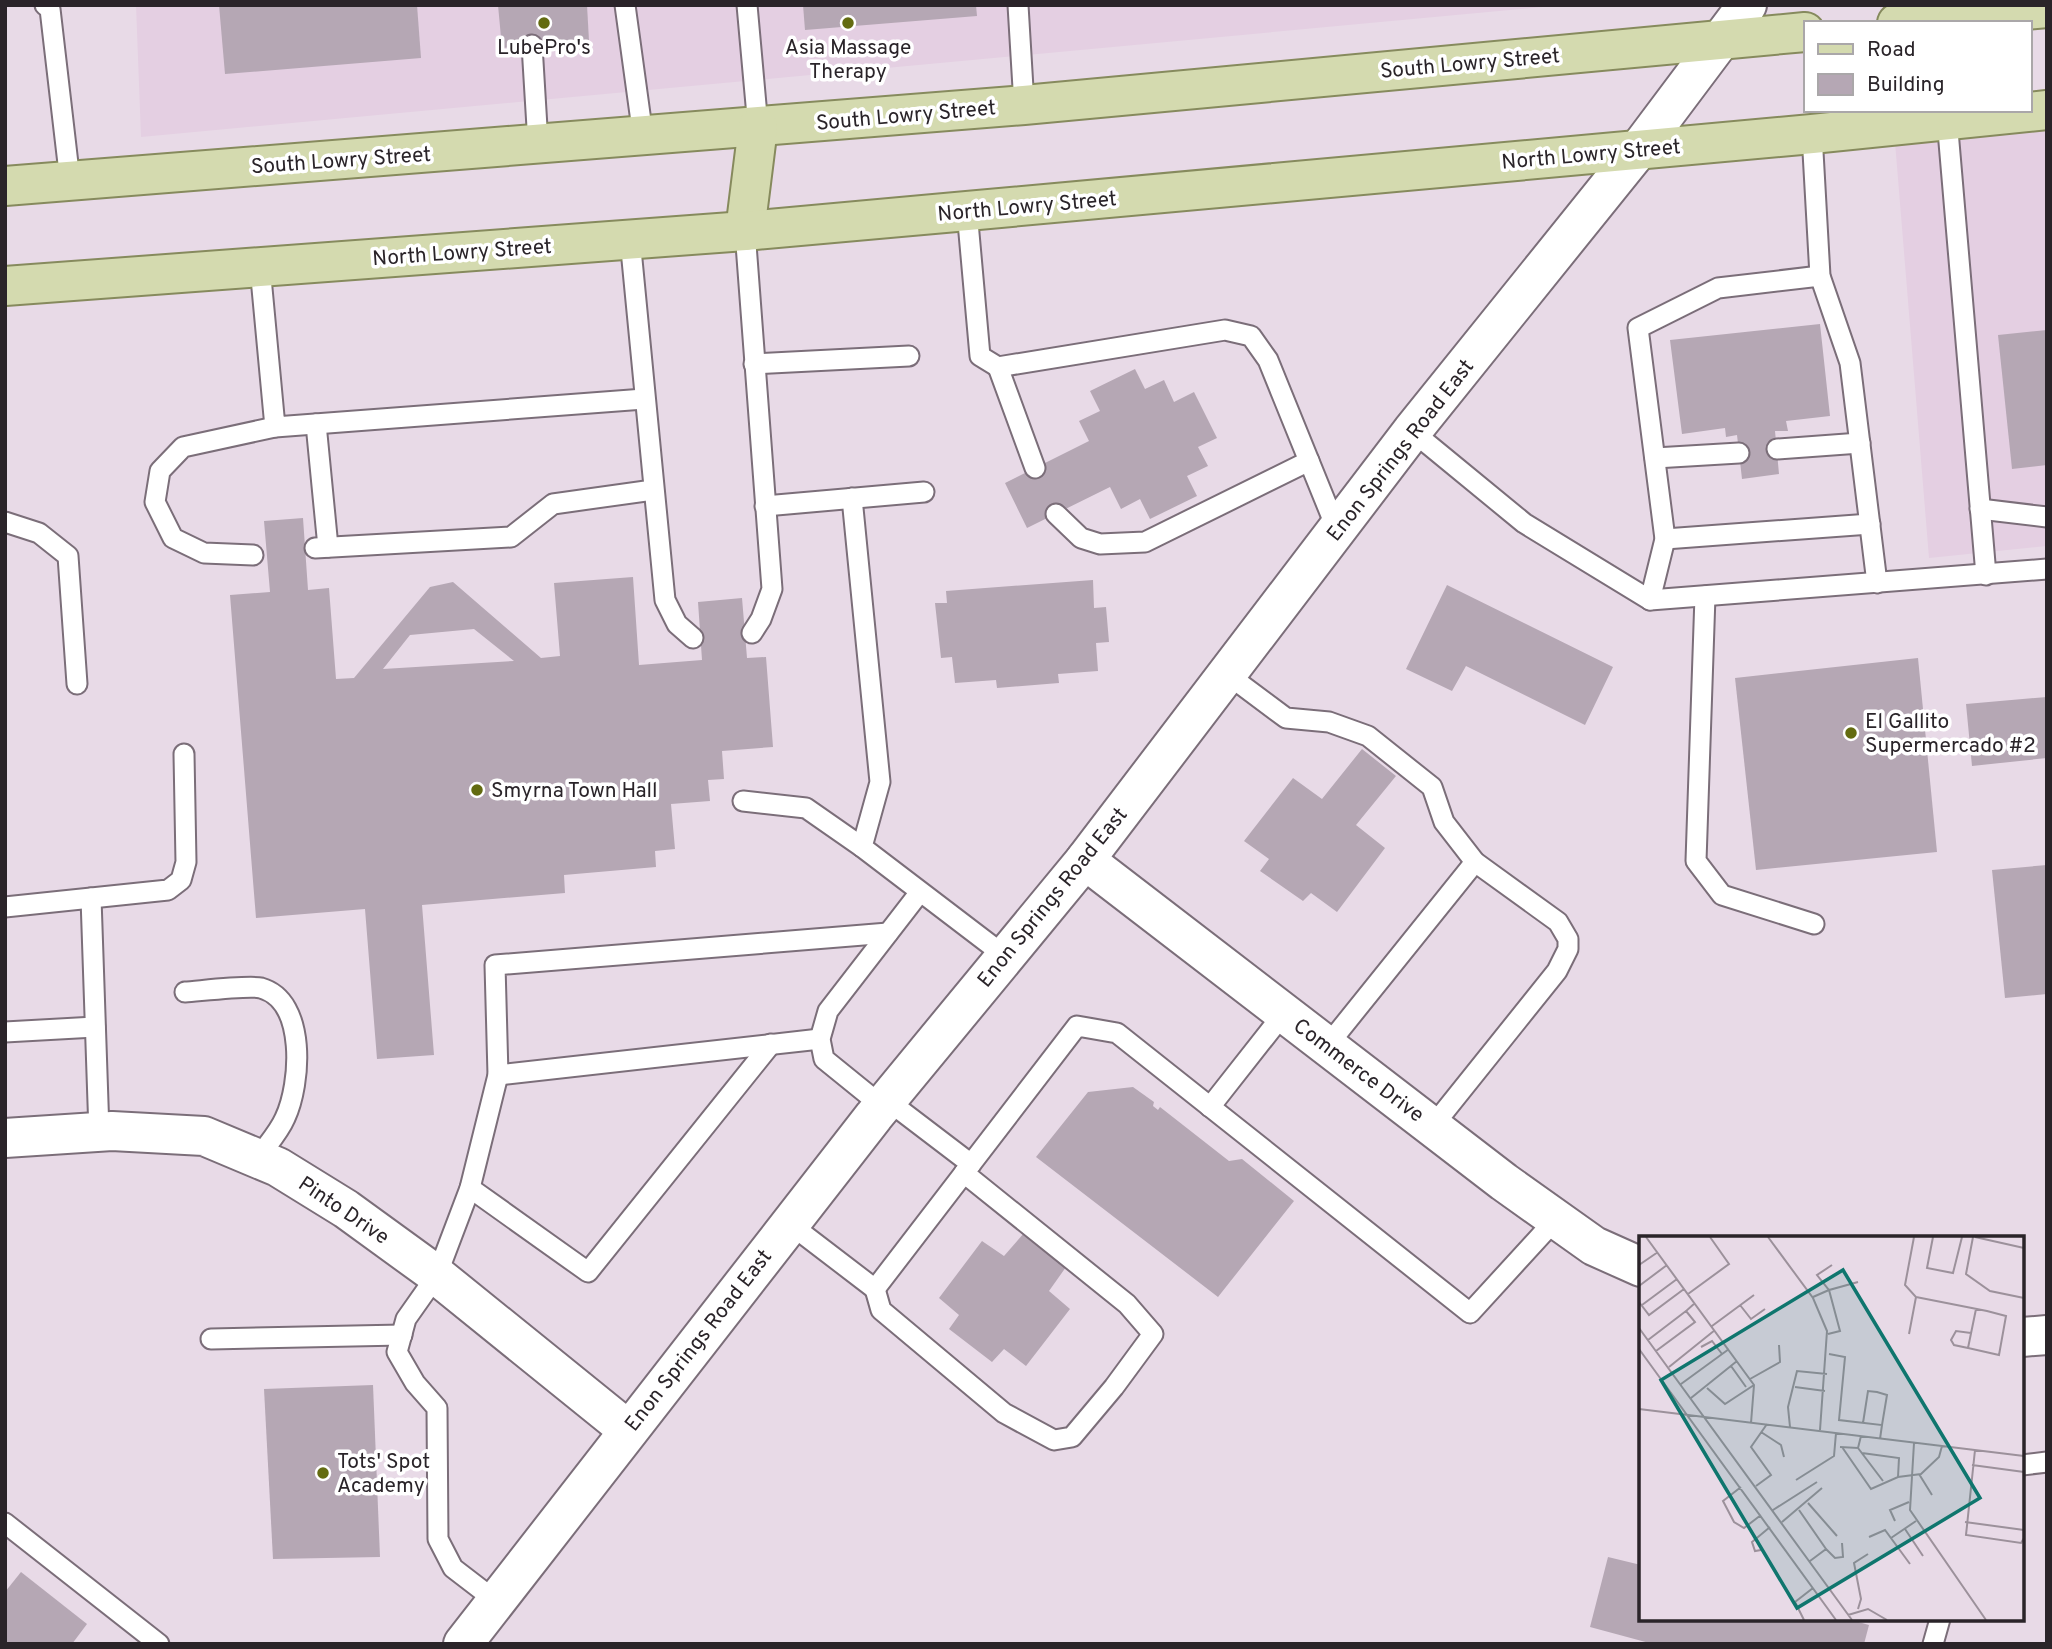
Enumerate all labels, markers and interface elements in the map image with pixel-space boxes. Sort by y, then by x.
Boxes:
marker: LubePro's [536,15,552,31]
marker: Asia Massage Therapy [840,15,856,31]
legend [1804,21,2031,112]
place label: LubePro's [497,35,591,62]
place label: Asia Massage Therapy [785,35,911,86]
text: Road [1867,37,1916,64]
street label: South Lowry Street [1379,43,1561,86]
text: Building [1867,72,1945,99]
street label: South Lowry Street [815,95,997,138]
street label: North Lowry Street [1500,134,1682,177]
street label: South Lowry Street [250,142,432,181]
street label: North Lowry Street [936,186,1118,229]
street label: North Lowry Street [371,234,553,273]
street label: Enon Springs Road East [1322,354,1481,548]
place label: El Gallito Supermercado #2 [1865,709,2036,760]
marker: El Gallito Supermercado #2 [1843,725,1859,741]
place label: Smyrna Town Hall [491,778,658,805]
marker: Smyrna Town Hall [469,782,485,798]
street label: Enon Springs Road East [972,802,1134,994]
street label: Commerce Drive [1287,1013,1429,1129]
street label: Pinto Drive [292,1171,394,1252]
inset map [1639,1236,2024,1621]
street label: Enon Springs Road East [620,1244,779,1438]
place label: Tots' Spot Academy [337,1449,430,1500]
marker: Tots' Spot Academy [315,1465,331,1481]

